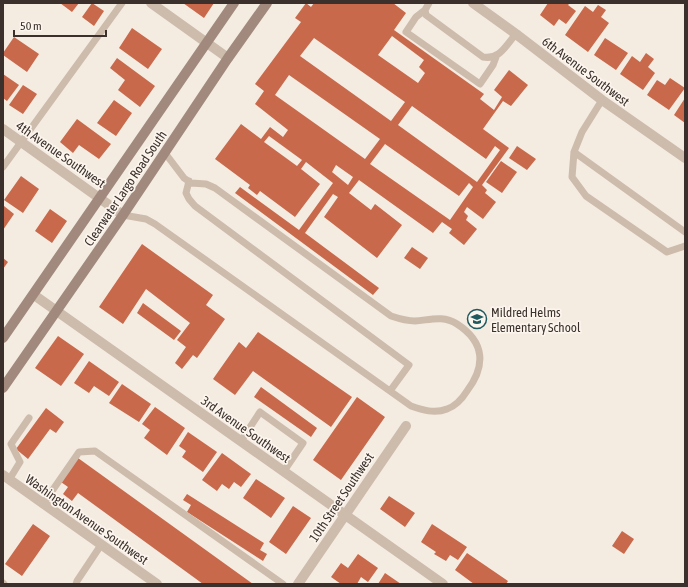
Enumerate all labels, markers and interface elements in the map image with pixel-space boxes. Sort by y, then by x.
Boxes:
scale bar [14,12,106,38]
text: 50 m [20,19,42,33]
street label: 6th Avenue Southwest [539,34,633,109]
street label: 4th Avenue Southwest [13,118,108,191]
street label: Clearwater Largo Road South [81,128,170,249]
place label: Mildred Helms Elementary School [491,305,581,335]
school or university icon: Mildred Helms Elementary School [466,308,488,330]
street label: 3rd Avenue Southwest [198,393,293,466]
street label: 10th Street Southwest [306,450,377,545]
street label: Washington Avenue Southwest [23,471,151,568]

